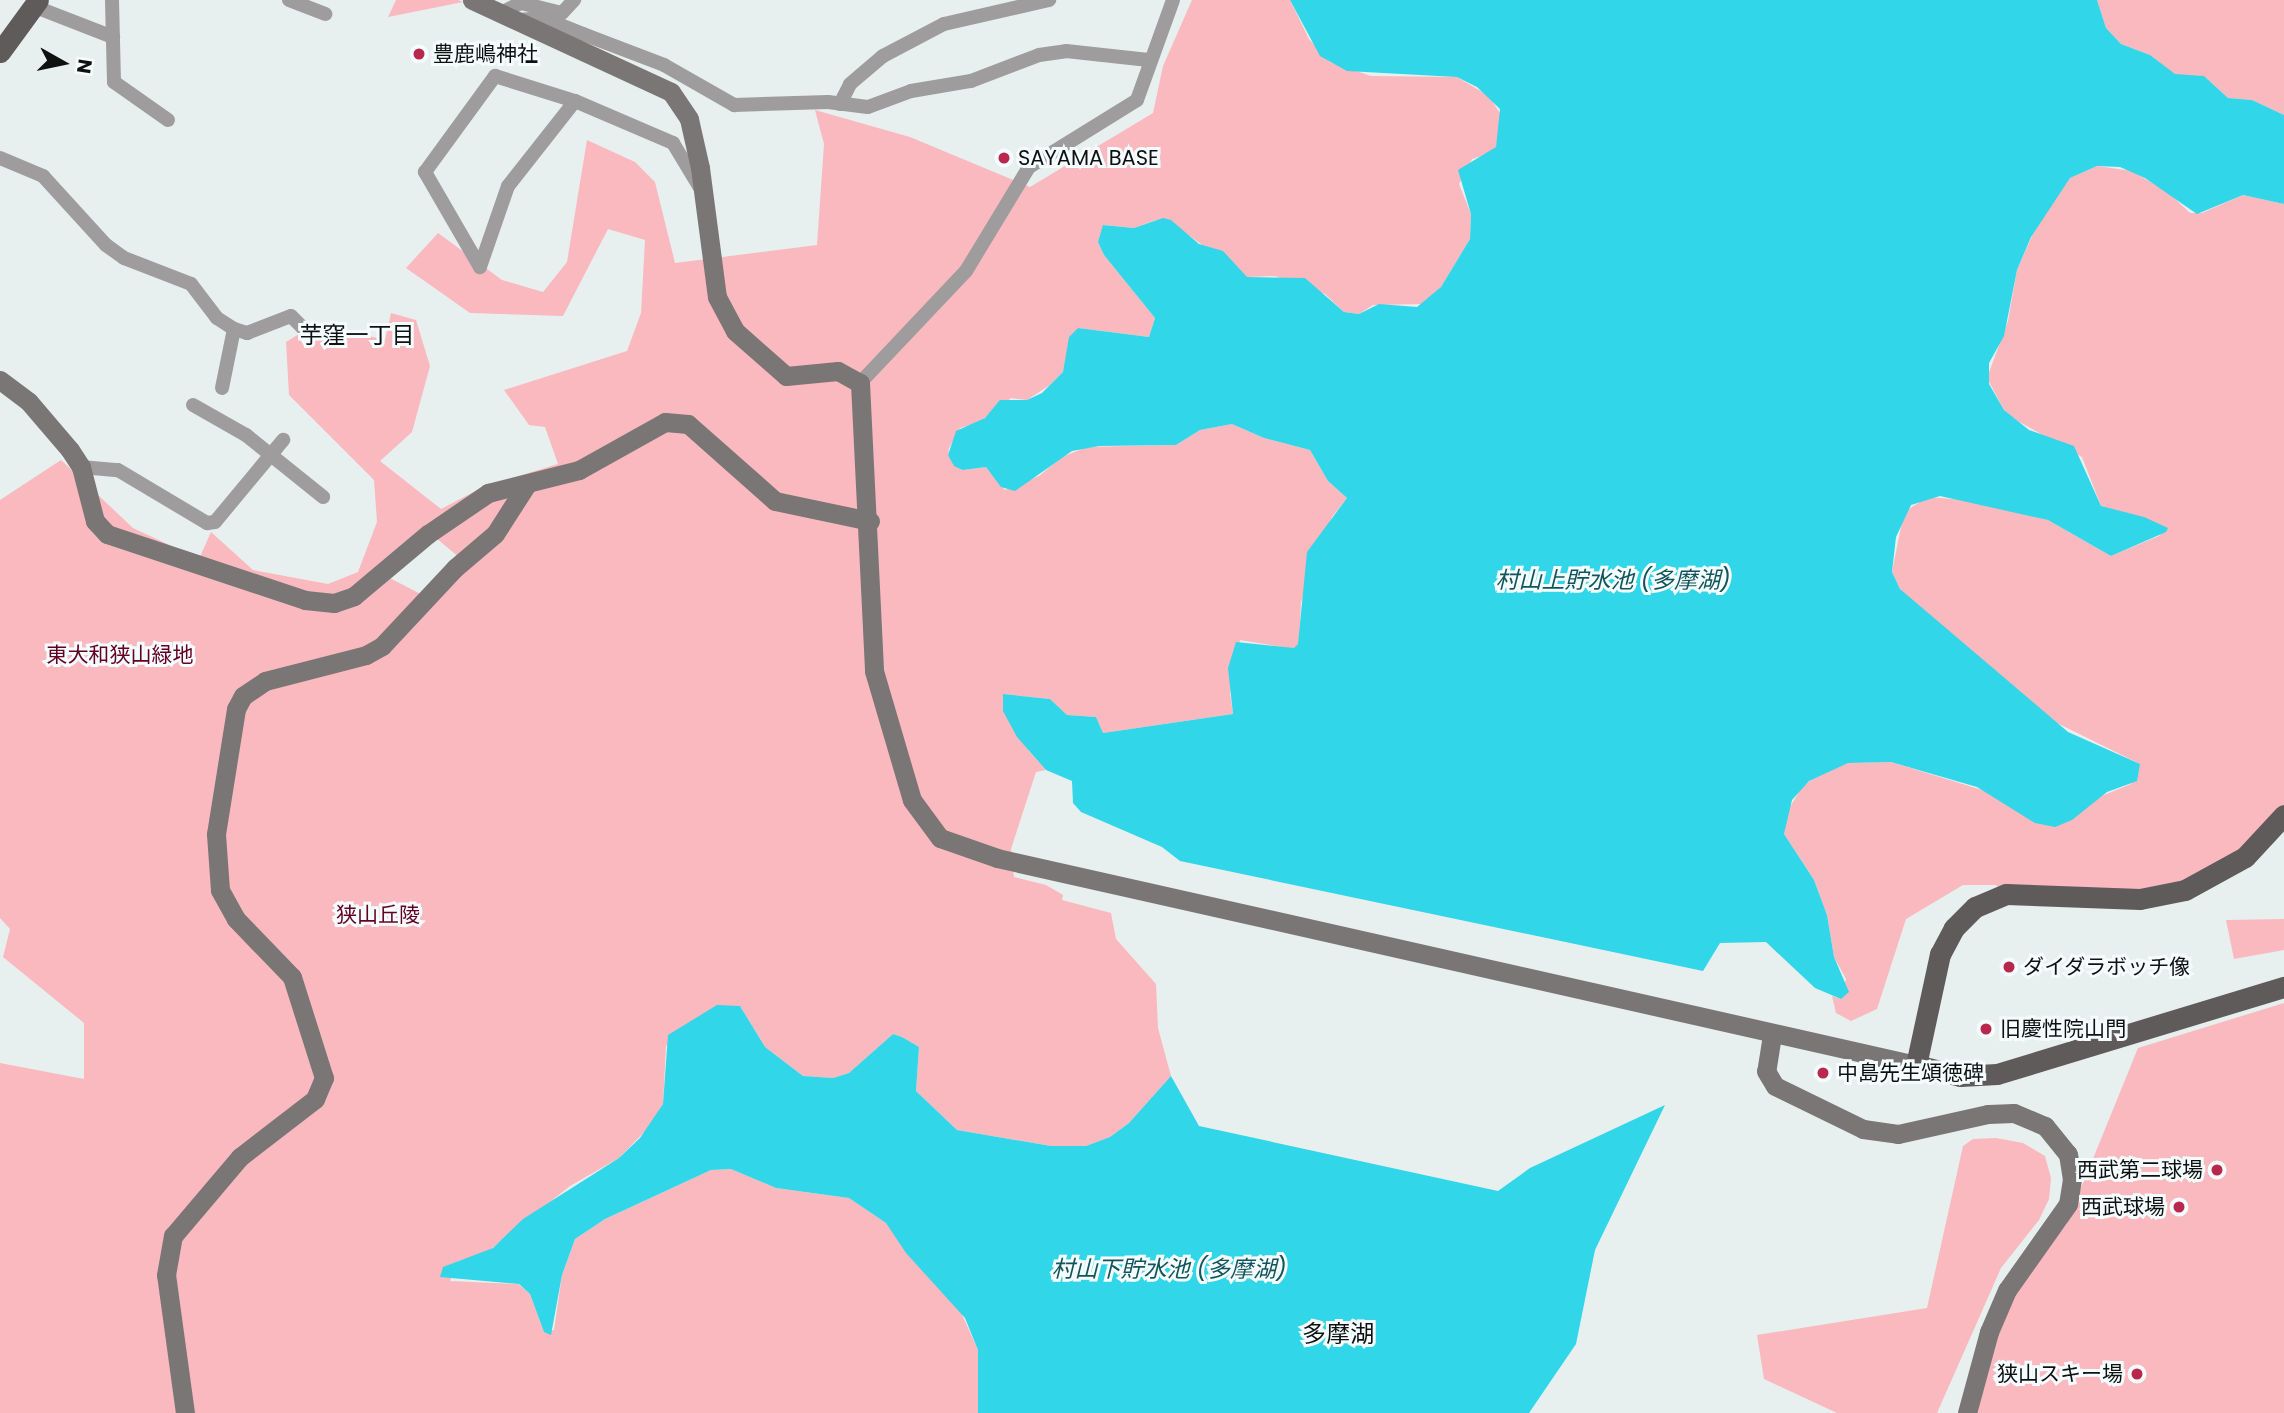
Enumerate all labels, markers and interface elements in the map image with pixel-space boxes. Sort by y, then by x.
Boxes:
north arrow [28,28,98,98]
place label: 豊鹿嶋神社 [433,41,538,67]
marker: 豊鹿嶋神社 [411,46,427,62]
text: N [70,57,99,76]
place label: SAYAMA BASE [1018,145,1159,171]
marker: SAYAMA BASE [996,150,1012,166]
district label: 芋窪一丁目 [300,321,414,349]
water label: 村山上貯水池 (多摩湖) [1496,566,1730,594]
park label: 東大和狭山緑地 [47,642,193,668]
park label: 狭山丘陵 [336,902,420,928]
place label: ダイダラボッチ像 [2023,954,2191,980]
marker: ダイダラボッチ像 [2001,959,2017,975]
place label: 旧慶性院山門 [2000,1016,2126,1042]
marker: 旧慶性院山門 [1978,1021,1994,1037]
place label: 中島先生頌徳碑 [1837,1060,1984,1086]
marker: 中島先生頌徳碑 [1815,1065,1831,1081]
place label: 西武第二球場 [2077,1157,2203,1183]
marker: 西武第二球場 [2209,1162,2225,1178]
place label: 西武球場 [2081,1194,2165,1220]
marker: 西武球場 [2171,1199,2187,1215]
water label: 村山下貯水池 (多摩湖) [1052,1255,1286,1283]
district label: 多摩湖 [1302,1320,1374,1348]
place label: 狭山スキー場 [1997,1361,2123,1387]
marker: 狭山スキー場 [2129,1366,2145,1382]

